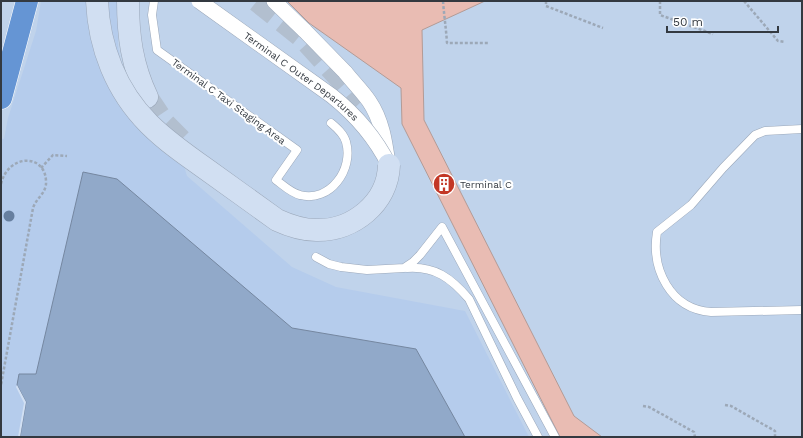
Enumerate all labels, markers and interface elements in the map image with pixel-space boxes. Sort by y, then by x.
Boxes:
scale bar [667,8,778,34]
text: 50 m [673,15,703,29]
street label: Terminal C Outer Departures [242,30,361,123]
street label: Terminal C Taxi Staging Area [170,56,288,147]
building icon: Terminal C [431,171,457,197]
place label: Terminal C [460,179,512,190]

